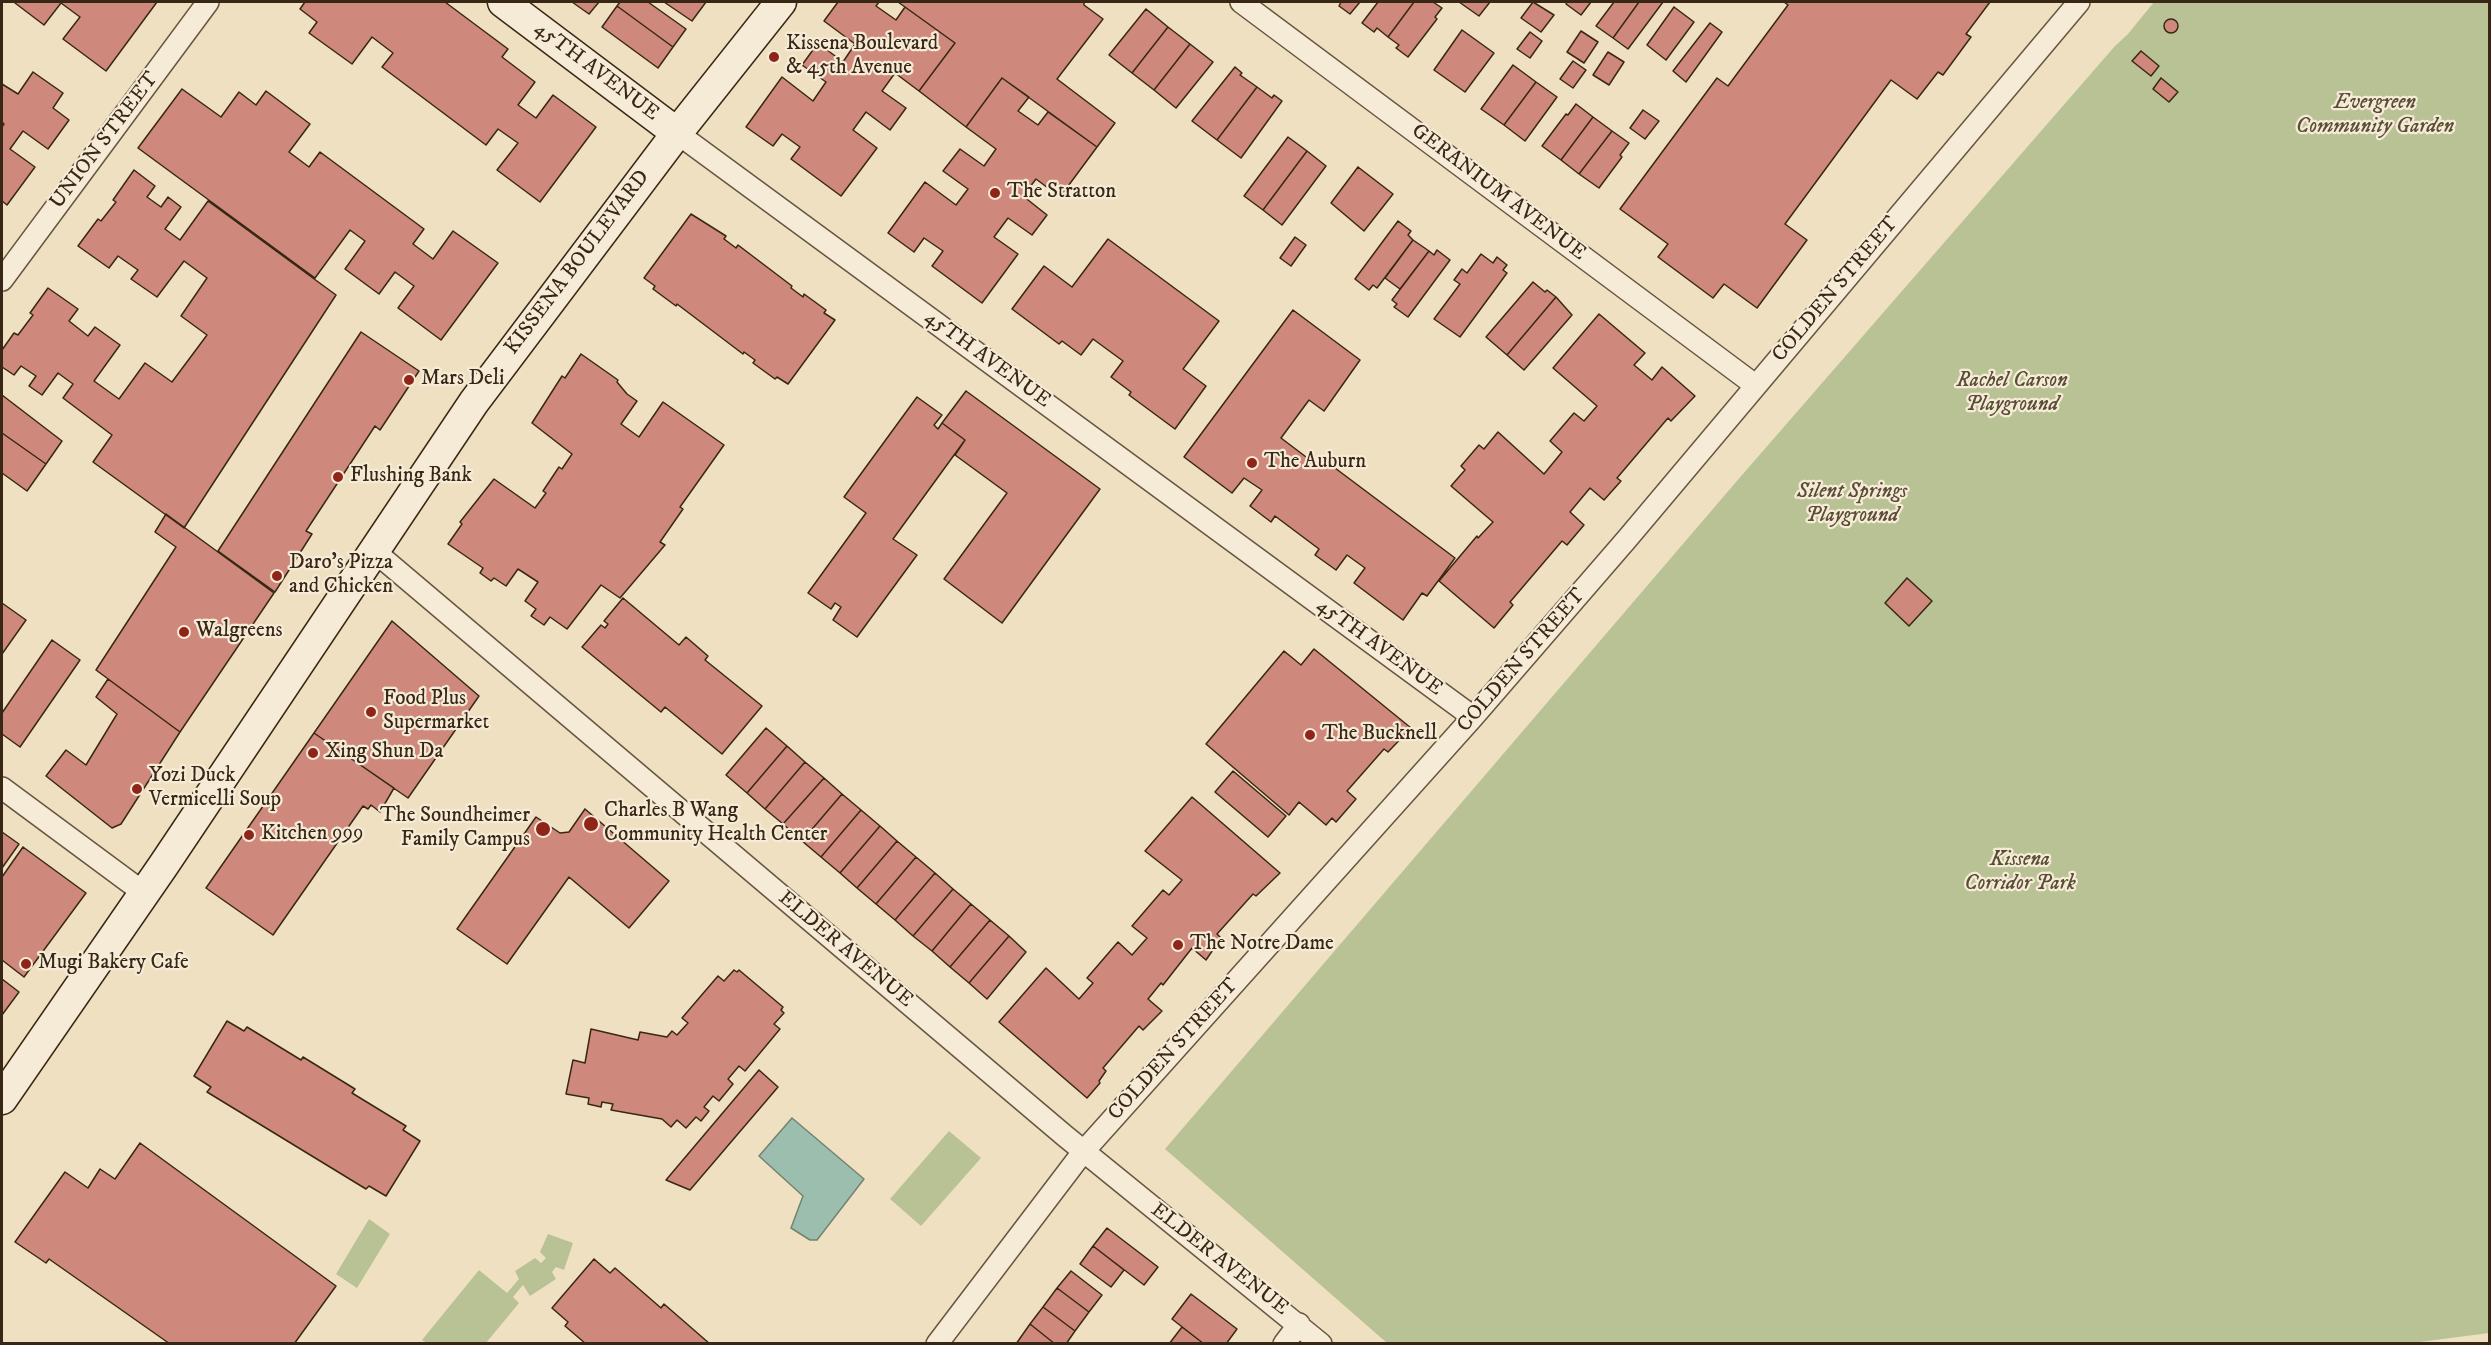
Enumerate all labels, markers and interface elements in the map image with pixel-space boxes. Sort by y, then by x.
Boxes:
street label: 45TH AVENUE [529,17,663,127]
place label: Kissena Boulevard & 45th Avenue [786,32,938,82]
marker: Kissena Boulevard & 45th Avenue [767,50,781,64]
street label: UNION STREET [45,68,165,214]
park label: Evergreen Community Garden [2296,91,2454,141]
street label: GERANIUM AVENUE [1406,119,1590,267]
street label: KISSENA BOULEVARD [500,166,656,360]
place label: The Stratton [1007,180,1116,206]
marker: The Stratton [988,186,1002,200]
street label: COLDEN STREET [1768,212,1904,368]
street label: 45TH AVENUE [919,306,1055,414]
place label: Mars Deli [421,367,505,393]
park label: Rachel Carson Playground [1956,369,2068,419]
marker: Mars Deli [402,373,416,387]
place label: The Auburn [1264,450,1366,476]
marker: The Auburn [1245,456,1259,470]
place label: Flushing Bank [350,464,472,490]
marker: Flushing Bank [331,470,345,484]
park label: Silent Springs Playground [1797,480,1907,530]
place label: Daro's Pizza and Chicken [289,551,393,601]
marker: Daro's Pizza and Chicken [270,569,284,583]
street label: COLDEN STREET [1453,584,1591,738]
street label: 45TH AVENUE [1311,594,1447,702]
place label: Walgreens [196,619,283,645]
marker: Walgreens [177,625,191,639]
place label: Food Plus Supermarket [383,687,489,737]
marker: Food Plus Supermarket [364,705,378,719]
place label: The Bucknell [1322,722,1437,748]
marker: The Bucknell [1303,728,1317,742]
place label: Xing Shun Da [325,740,443,766]
marker: Xing Shun Da [306,746,320,760]
place label: Yozi Duck Vermicelli Soup [149,764,281,814]
marker: Yozi Duck Vermicelli Soup [130,782,144,796]
place label: Charles B Wang Community Health Center [604,799,827,849]
place label: The Soundheimer Family Campus [380,804,530,854]
marker: Charles B Wang Community Health Center [582,815,600,833]
marker: The Soundheimer Family Campus [534,820,552,838]
place label: Kitchen 999 [261,822,363,848]
marker: Kitchen 999 [242,828,256,842]
park label: Kissena Corridor Park [1964,848,2076,898]
street label: ELDER AVENUE [773,886,917,1014]
place label: The Notre Dame [1190,932,1334,958]
marker: The Notre Dame [1171,938,1185,952]
place label: Mugi Bakery Cafe [38,951,189,977]
marker: Mugi Bakery Cafe [19,957,33,971]
street label: COLDEN STREET [1104,974,1244,1126]
street label: ELDER AVENUE [1145,1198,1293,1322]

